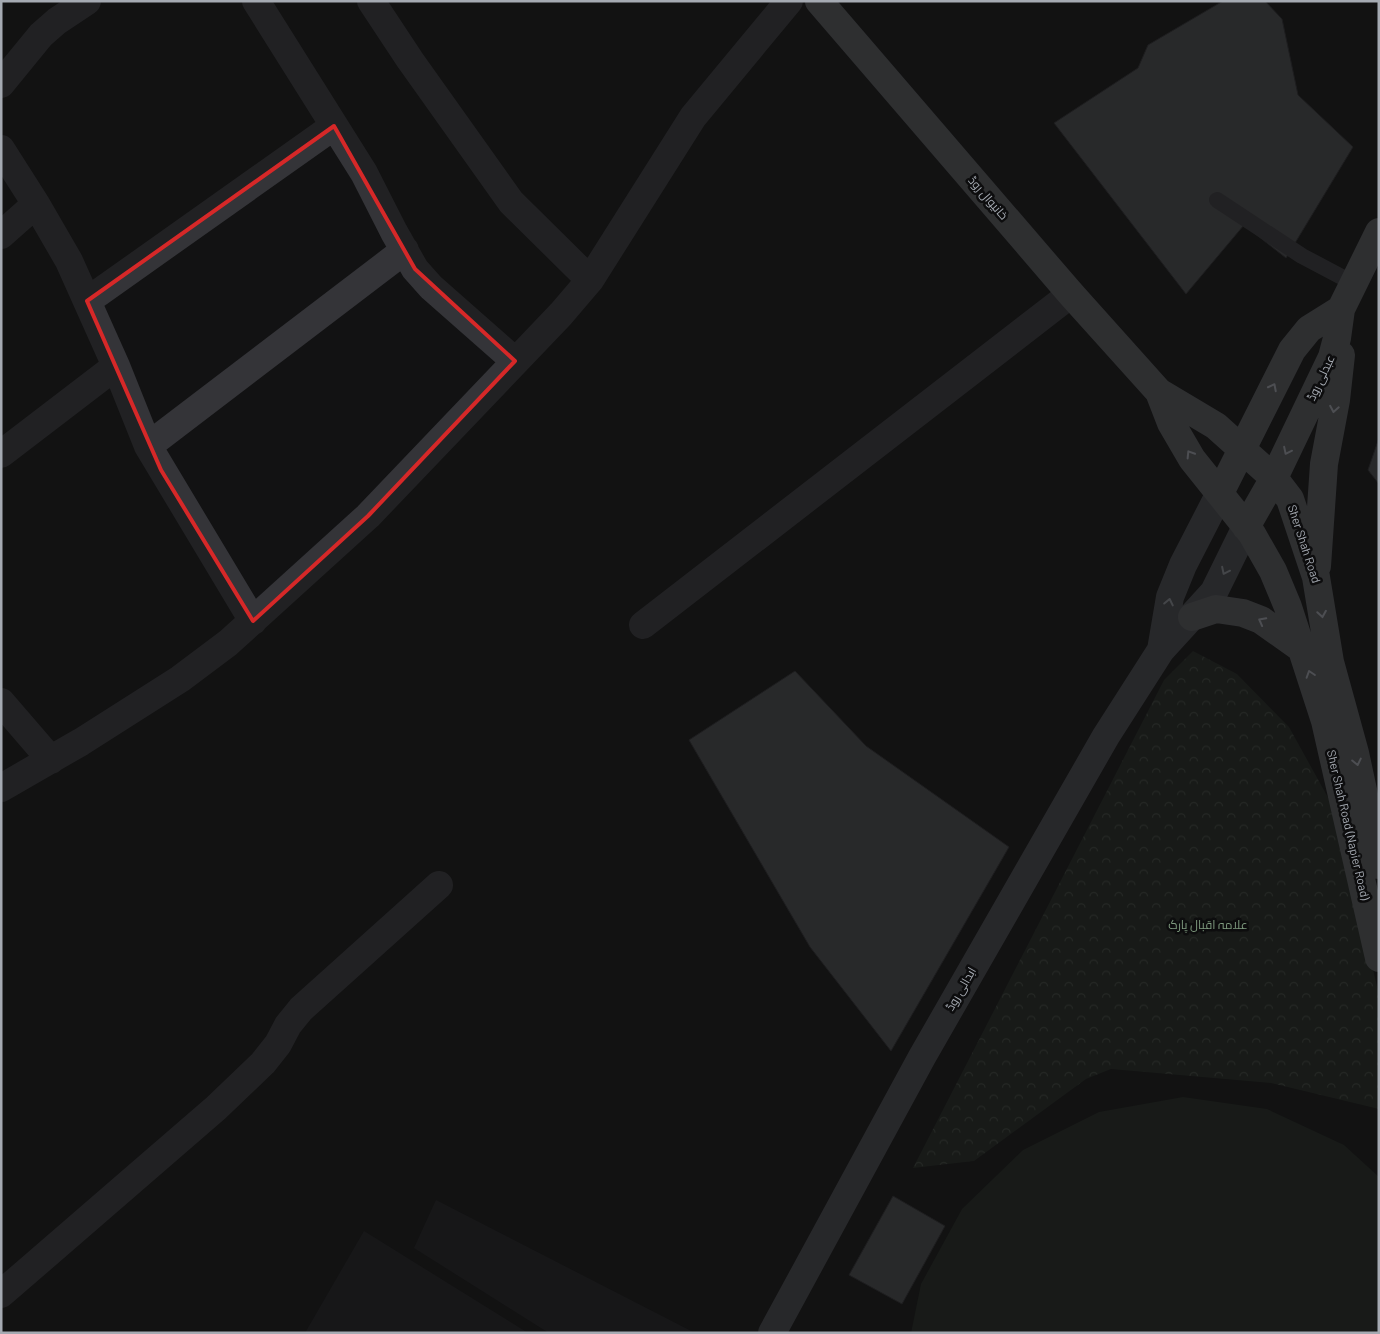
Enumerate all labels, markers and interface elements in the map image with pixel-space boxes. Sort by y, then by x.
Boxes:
street label: خانیوال روڈ [965,173,1011,223]
street label: عبدلی روڈ [1303,352,1338,403]
one-way arrow [1267,383,1277,392]
one-way arrow [1329,405,1339,414]
one-way arrow [1282,446,1293,455]
one-way arrow [1186,451,1196,460]
street label: Sher Shah Road [1286,503,1324,585]
one-way arrow [1221,565,1231,574]
one-way arrow [1163,598,1174,607]
one-way arrow [1317,609,1327,618]
one-way arrow [1258,618,1267,628]
one-way arrow [1306,671,1316,679]
street label: Sher Shah Road (Napier Road) [1325,748,1373,902]
one-way arrow [1351,757,1361,766]
park label: علامہ اقبال پارک [1168,917,1248,934]
street label: ابدالی روڈ [942,964,979,1013]

